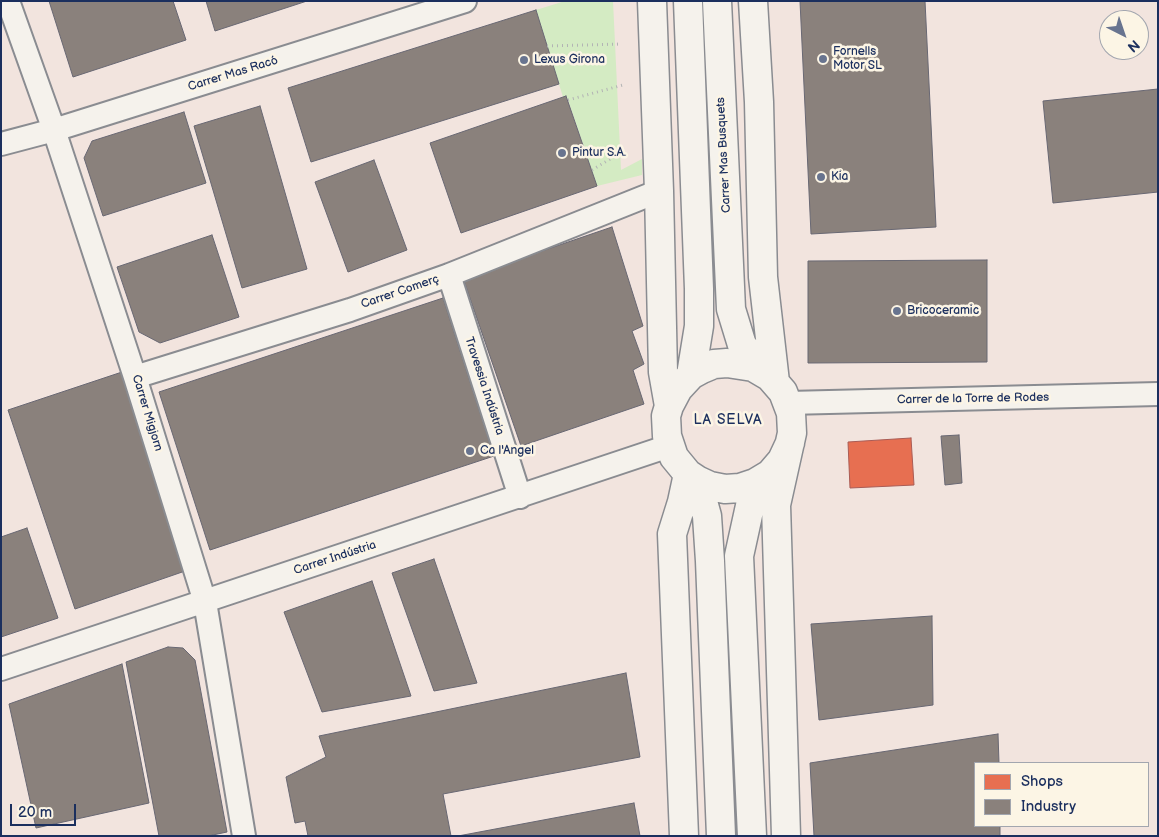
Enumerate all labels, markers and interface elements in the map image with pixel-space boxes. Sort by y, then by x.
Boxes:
north arrow [1099,10,1149,60]
text: N [1124,36,1143,56]
place label: Fornells Motor SL [833,45,882,73]
street label: Carrer Mas Racó [186,53,280,95]
place label: Lexus Girona [534,53,605,67]
marker: Fornells Motor SL [817,53,829,65]
marker: Lexus Girona [518,54,530,66]
street label: Carrer Mas Busquets [714,97,734,213]
place label: Pintur S.A. [572,146,626,160]
marker: Pintur S.A. [556,147,568,159]
place label: Kia [831,170,848,184]
marker: Kia [815,171,827,183]
street label: Carrer Comerç [359,272,441,312]
place label: Bricoceramic [907,304,979,318]
marker: Bricoceramic [891,305,903,317]
street label: Travessia Indústria [461,335,507,437]
street label: Carrer Migjorn [129,373,165,453]
street label: Carrer de la Torre de Rodes [897,390,1049,408]
district label: LA SELVA [693,412,763,428]
place label: Ca l'Angel [480,444,534,458]
marker: Ca l'Angel [464,445,476,457]
street label: Carrer Indústria [292,538,378,578]
legend [974,762,1149,827]
text: Shops [1021,772,1063,791]
scale bar [12,794,79,826]
text: Industry [1021,797,1076,816]
text: 20 m [18,803,52,822]

